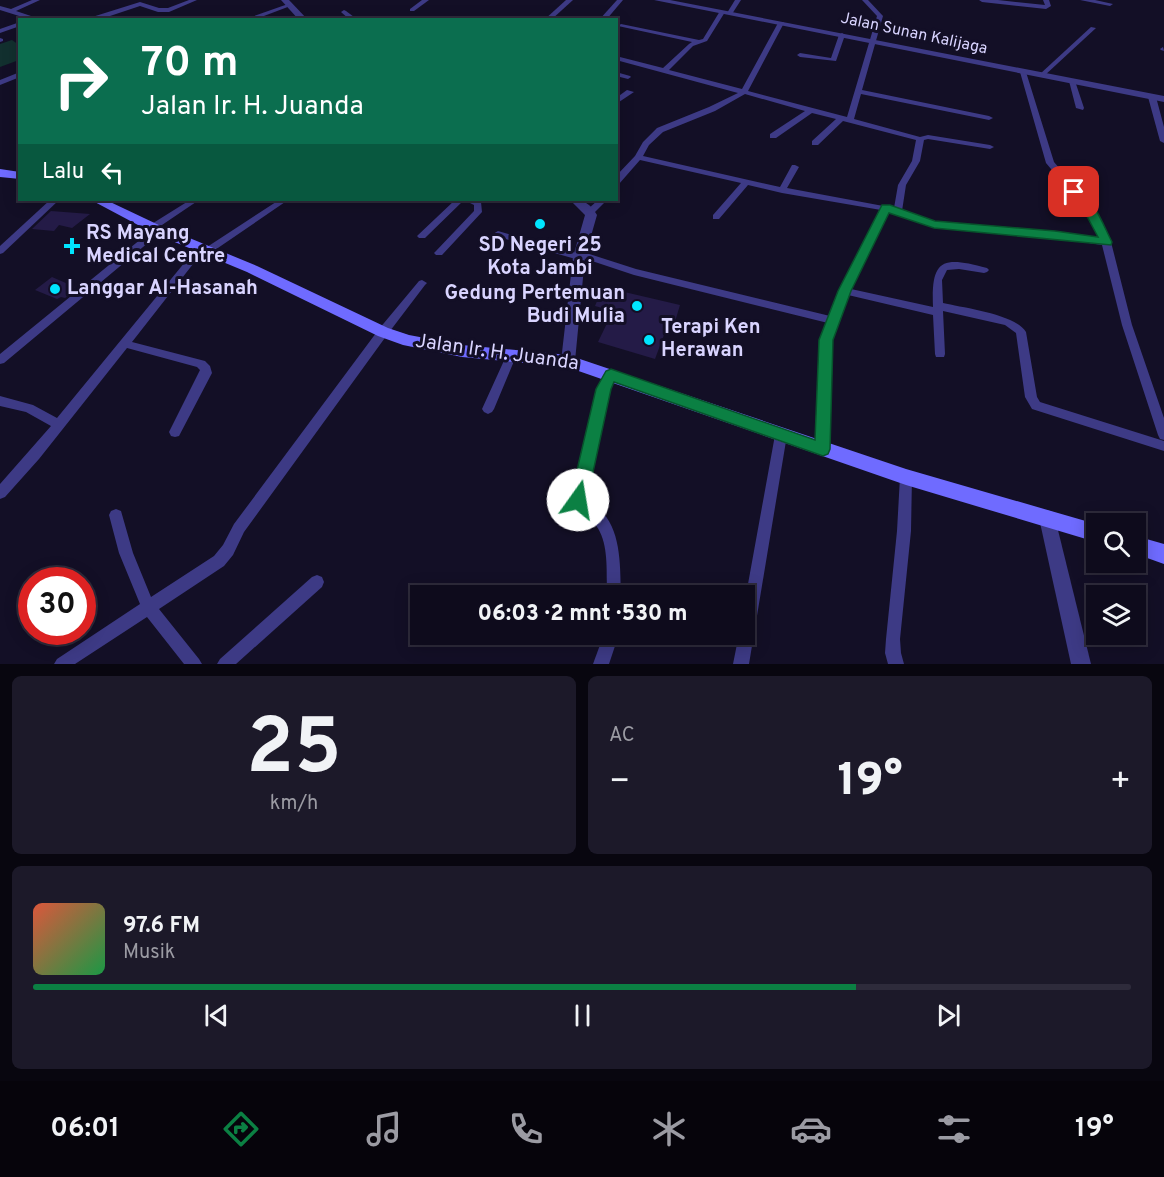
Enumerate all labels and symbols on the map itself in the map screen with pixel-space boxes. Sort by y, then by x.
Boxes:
street label: Jalan Sunan Kalijaga [839,9,989,59]
pin [1048,166,1099,217]
marker: SD Negeri 25 Kota Jambi [533,217,547,231]
place label: RS Mayang Medical Centre [86,221,225,270]
place label: SD Negeri 25 Kota Jambi [478,233,602,282]
marker: RS Mayang Medical Centre [63,237,81,255]
place label: Langgar Al-Hasanah [67,276,258,302]
place label: Gedung Pertemuan Budi Mulia [444,281,625,330]
marker: Langgar Al-Hasanah [48,282,62,296]
marker: Gedung Pertemuan Budi Mulia [630,299,644,313]
place label: Terapi Ken Herawan [661,315,760,364]
street label: Jalan Ir. H. Juanda [414,329,580,377]
marker: Terapi Ken Herawan [642,333,656,347]
position arrow [546,468,610,532]
speed limit sign: 30 [18,567,96,645]

